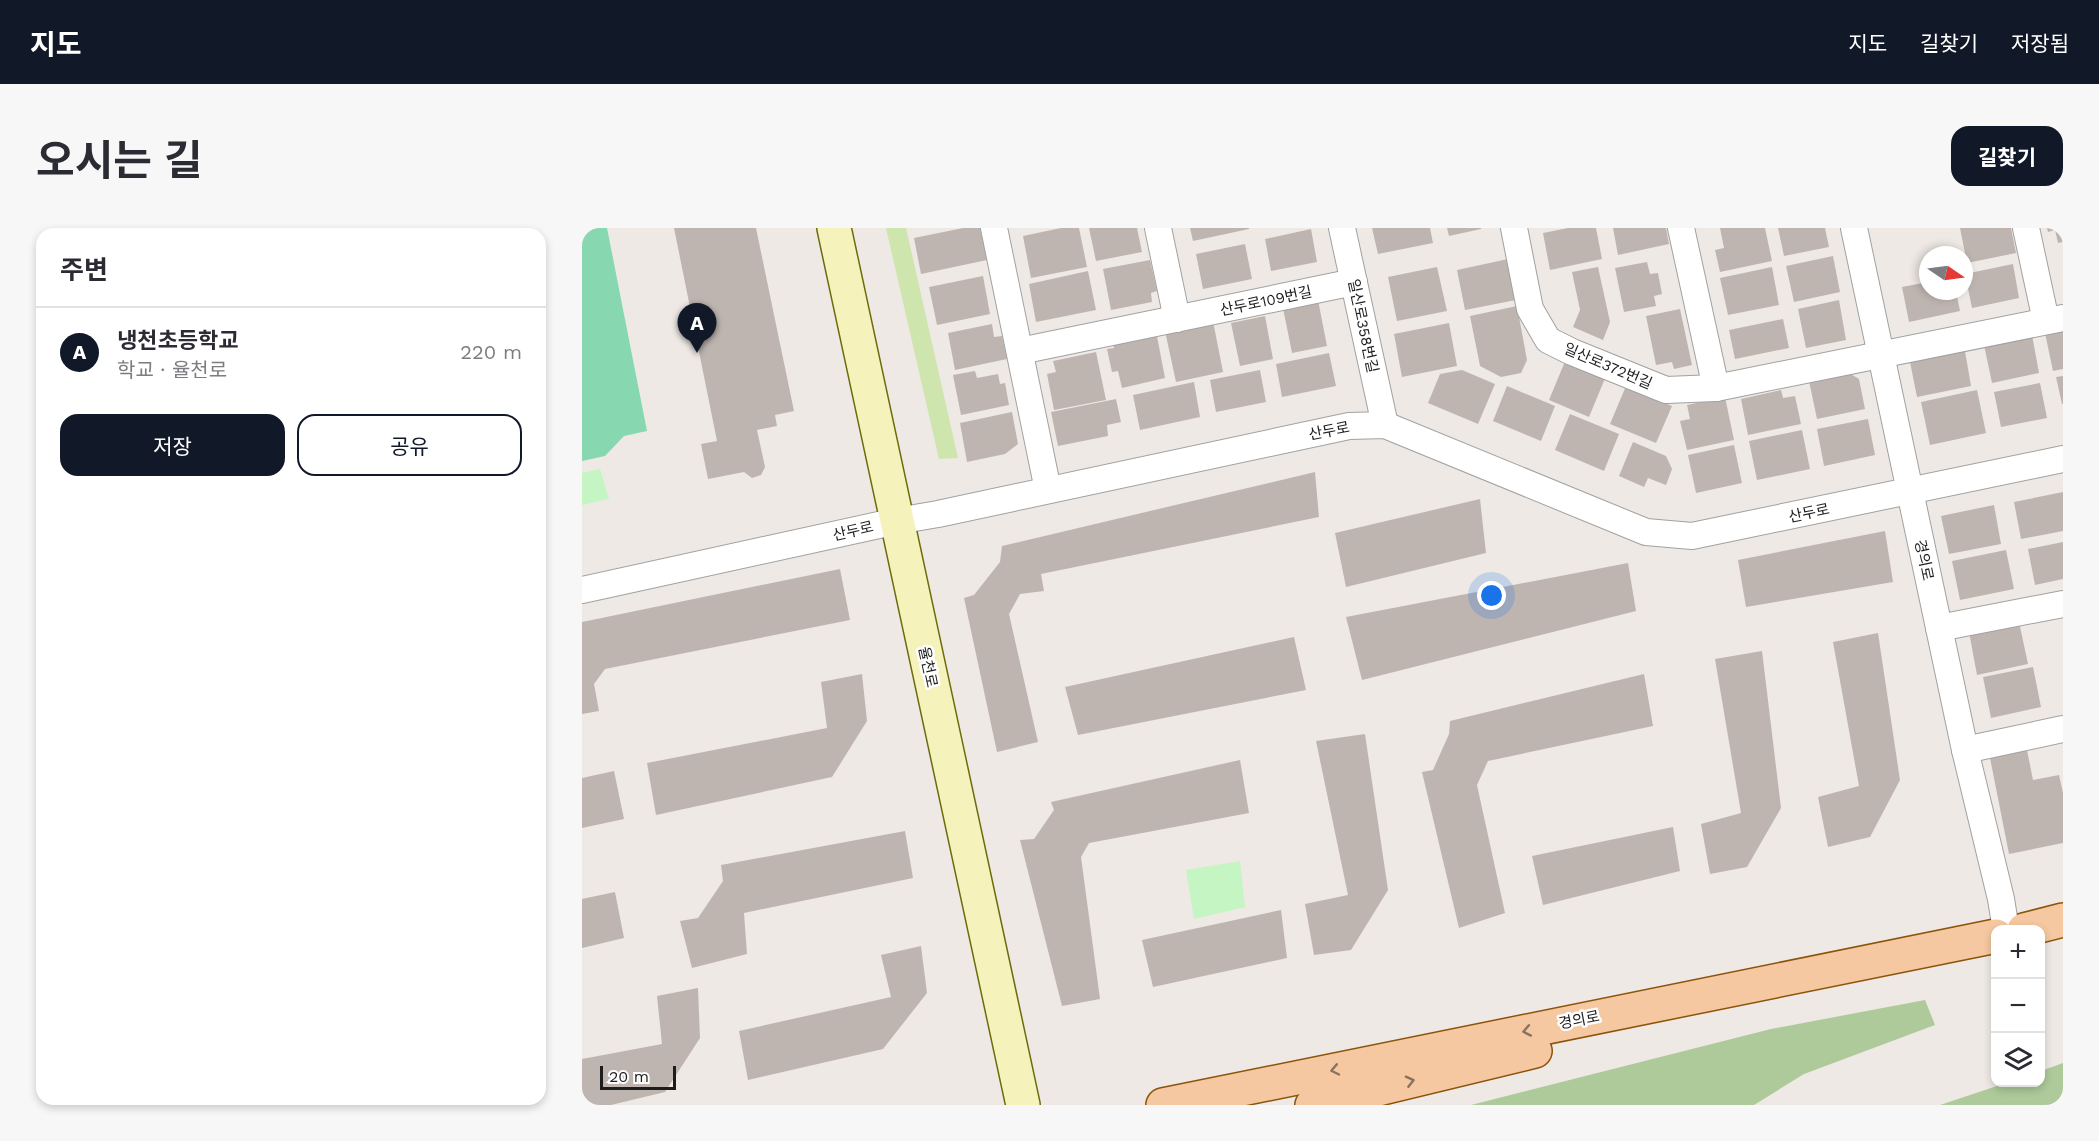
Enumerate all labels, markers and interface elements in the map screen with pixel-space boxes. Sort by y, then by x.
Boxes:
text: 지도 [30,28,82,61]
text: 지도 [1848,31,1887,56]
text: 길찾기 [1920,31,1978,56]
text: 저장됨 [2011,31,2069,56]
button: 길찾기 [1951,126,2063,186]
text: 오시는 길 [36,136,203,185]
north arrow [1919,246,1973,300]
text: 주변 [60,255,108,285]
street label: 일산로358번길 [1344,277,1382,375]
street label: 산두로109번길 [1218,282,1314,320]
pin: A [678,304,716,353]
text: 냉천초등학교 [117,328,238,353]
street label: 일산로372번길 [1561,339,1655,393]
text: A [73,340,86,364]
text: 220 m [460,340,522,364]
text: 학교 · 율천로 [117,358,227,382]
button: 저장 [60,414,285,476]
button: 공유 [297,414,522,476]
street label: 산두로 [1307,418,1351,444]
street label: 산두로 [1787,500,1831,526]
street label: 산두로 [831,518,875,544]
street label: 경의로 [1911,538,1937,582]
your location [1477,581,1506,610]
street label: 율천로 [915,645,941,689]
map controls [1991,925,2045,1087]
button: + [1991,925,2045,979]
button: − [1991,979,2045,1033]
street label: 경의로 [1557,1007,1601,1033]
one-way arrow [1522,1024,1532,1037]
button: layers [1991,1033,2045,1087]
scale bar [600,1063,676,1090]
one-way arrow [1331,1063,1341,1076]
text: 20 m [609,1067,649,1086]
one-way arrow [1405,1076,1415,1089]

